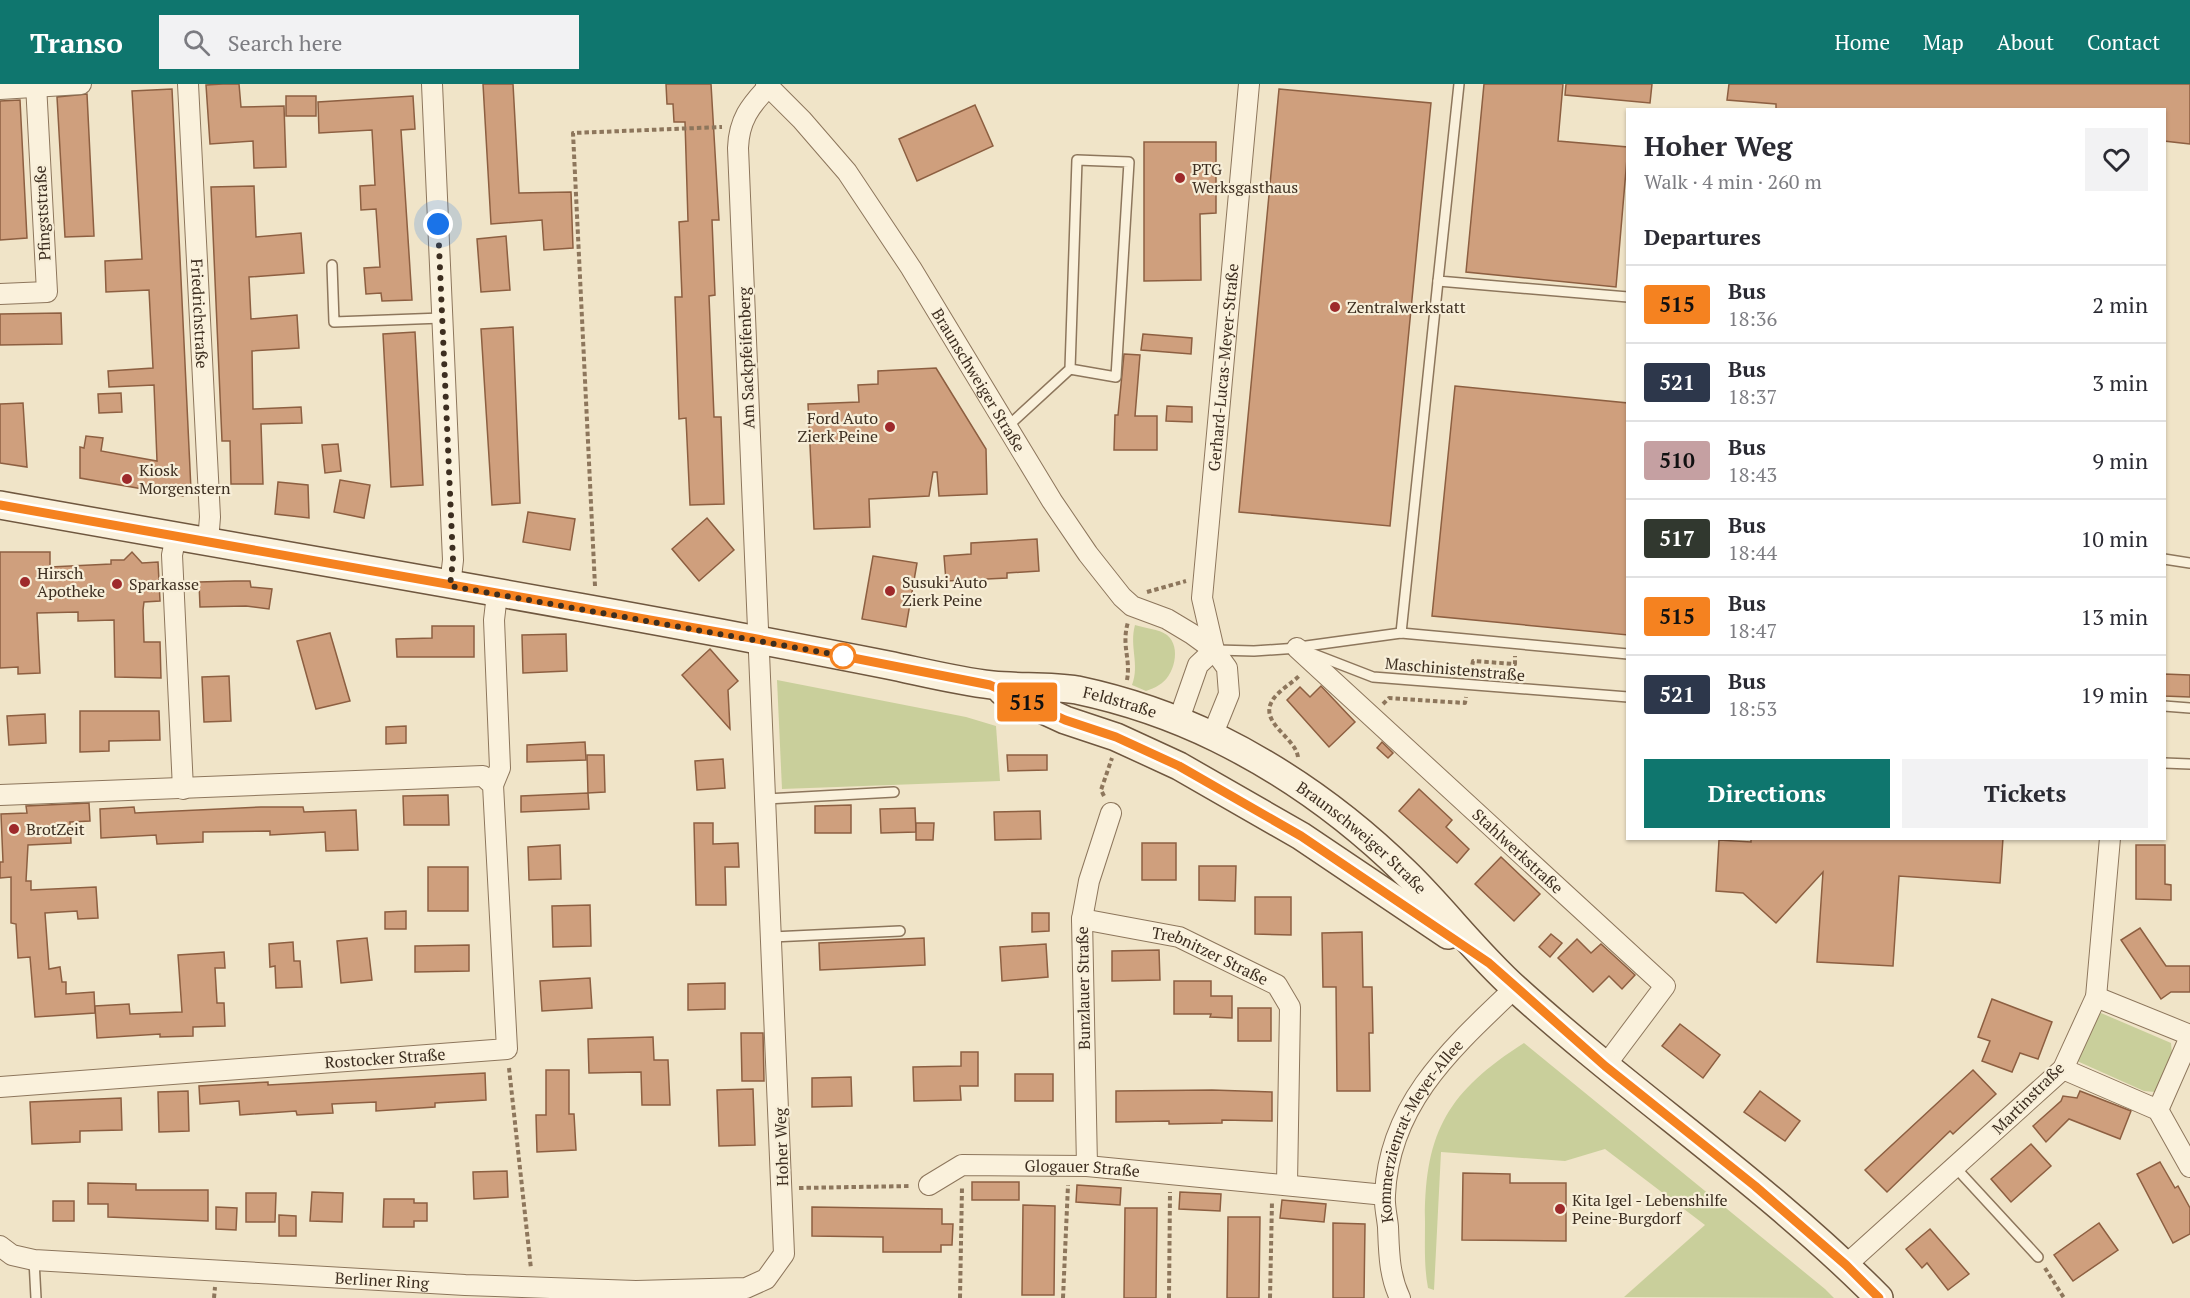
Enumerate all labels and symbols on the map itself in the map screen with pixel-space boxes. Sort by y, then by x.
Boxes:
place label: PTG Werksgasthaus [1192,158,1298,198]
street label: Pfingststraße [29,165,55,261]
marker: PTG Werksgasthaus [1173,171,1187,185]
your location [423,209,453,239]
street label: Friedrichstraße [186,258,213,369]
street label: Gerhard-Lucas-Meyer-Straße [1203,262,1244,472]
street label: Am Sackpfeifenberg [733,286,759,429]
place label: Zentralwerkstatt [1347,296,1466,318]
marker: Zentralwerkstatt [1328,300,1342,314]
street label: Braunschweiger Straße [927,304,1031,456]
place label: Ford Auto Zierk Peine [798,407,878,447]
marker: Ford Auto Zierk Peine [883,420,897,434]
place label: Kiosk Morgenstern [139,459,231,499]
marker: Kiosk Morgenstern [120,472,134,486]
place label: Hirsch Apotheke [37,562,105,602]
place label: Susuki Auto Zierk Peine [902,571,988,611]
place label: Sparkasse [129,573,199,595]
marker: Hirsch Apotheke [18,575,32,589]
marker: Sparkasse [110,577,124,591]
marker: Susuki Auto Zierk Peine [883,584,897,598]
unlabelled marker [830,643,856,669]
street label: Maschinistenstraße [1384,652,1526,686]
street label: Feldstraße [1081,681,1160,723]
line badge: 515 [992,682,1062,722]
street label: Braunschweiger Straße [1292,776,1432,899]
street label: Stahlwerkstraße [1468,804,1568,898]
place label: BrotZeit [26,818,85,840]
marker: BrotZeit [7,822,21,836]
street label: Trebnitzer Straße [1150,921,1272,990]
street label: Bunzlauer Straße [1071,926,1095,1050]
street label: Kommerzienrat-Meyer-Allee [1374,1034,1468,1225]
street label: Rostocker Straße [324,1043,446,1073]
street label: Martinstraße [1987,1057,2069,1139]
street label: Hoher Weg [769,1107,793,1187]
street label: Glogauer Straße [1025,1155,1141,1182]
place label: Kita Igel - Lebenshilfe Peine-Burgdorf [1572,1189,1728,1229]
marker: Kita Igel - Lebenshilfe Peine-Burgdorf [1553,1202,1567,1216]
street label: Berliner Ring [334,1266,430,1294]

